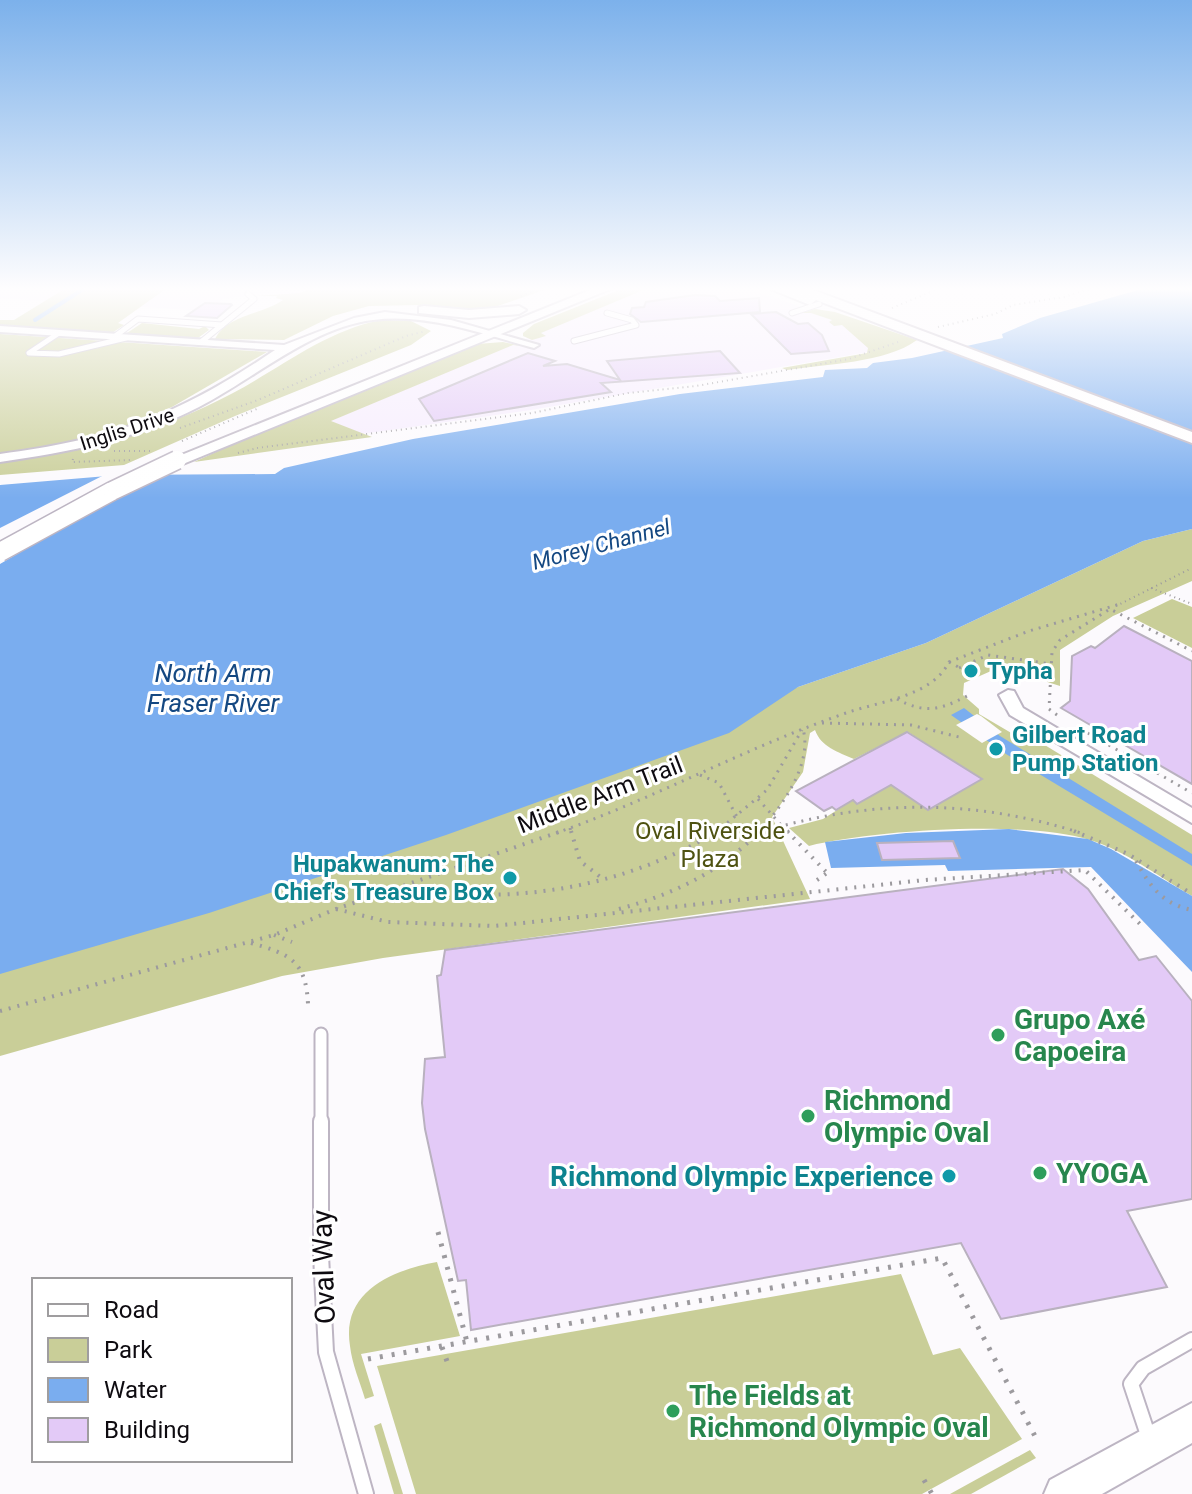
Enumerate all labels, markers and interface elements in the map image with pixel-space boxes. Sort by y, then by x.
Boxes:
street label: Inglis Drive [77,402,177,456]
water label: Morey Channel [529,514,674,575]
place label: Typha [987,657,1053,685]
water label: North Arm Fraser River [147,658,281,718]
marker: Typha [962,662,980,680]
place label: Gilbert Road Pump Station [1012,721,1158,777]
marker: Gilbert Road Pump Station [987,740,1005,758]
street label: Middle Arm Trail [514,751,686,839]
park label: Oval Riverside Plaza [635,817,785,873]
place label: Hupakwanum: The Chief's Treasure Box [274,850,495,906]
marker: Hupakwanum: The Chief's Treasure Box [501,869,519,887]
place label: Grupo Axé Capoeira [1014,1003,1145,1068]
marker: Grupo Axé Capoeira [989,1026,1007,1044]
place label: Richmond Olympic Oval [824,1084,989,1149]
marker: Richmond Olympic Oval [799,1107,817,1125]
place label: YYOGA [1056,1157,1148,1190]
place label: Richmond Olympic Experience [550,1160,933,1193]
marker: YYOGA [1031,1164,1049,1182]
marker: Richmond Olympic Experience [940,1167,958,1185]
street label: Oval Way [305,1209,342,1325]
legend [32,1278,292,1462]
text: Road [104,1296,159,1324]
text: Park [104,1336,153,1364]
text: Water [104,1376,167,1404]
place label: The Fields at Richmond Olympic Oval [689,1379,989,1444]
marker: The Fields at Richmond Olympic Oval [664,1402,682,1420]
text: Building [104,1416,190,1444]

